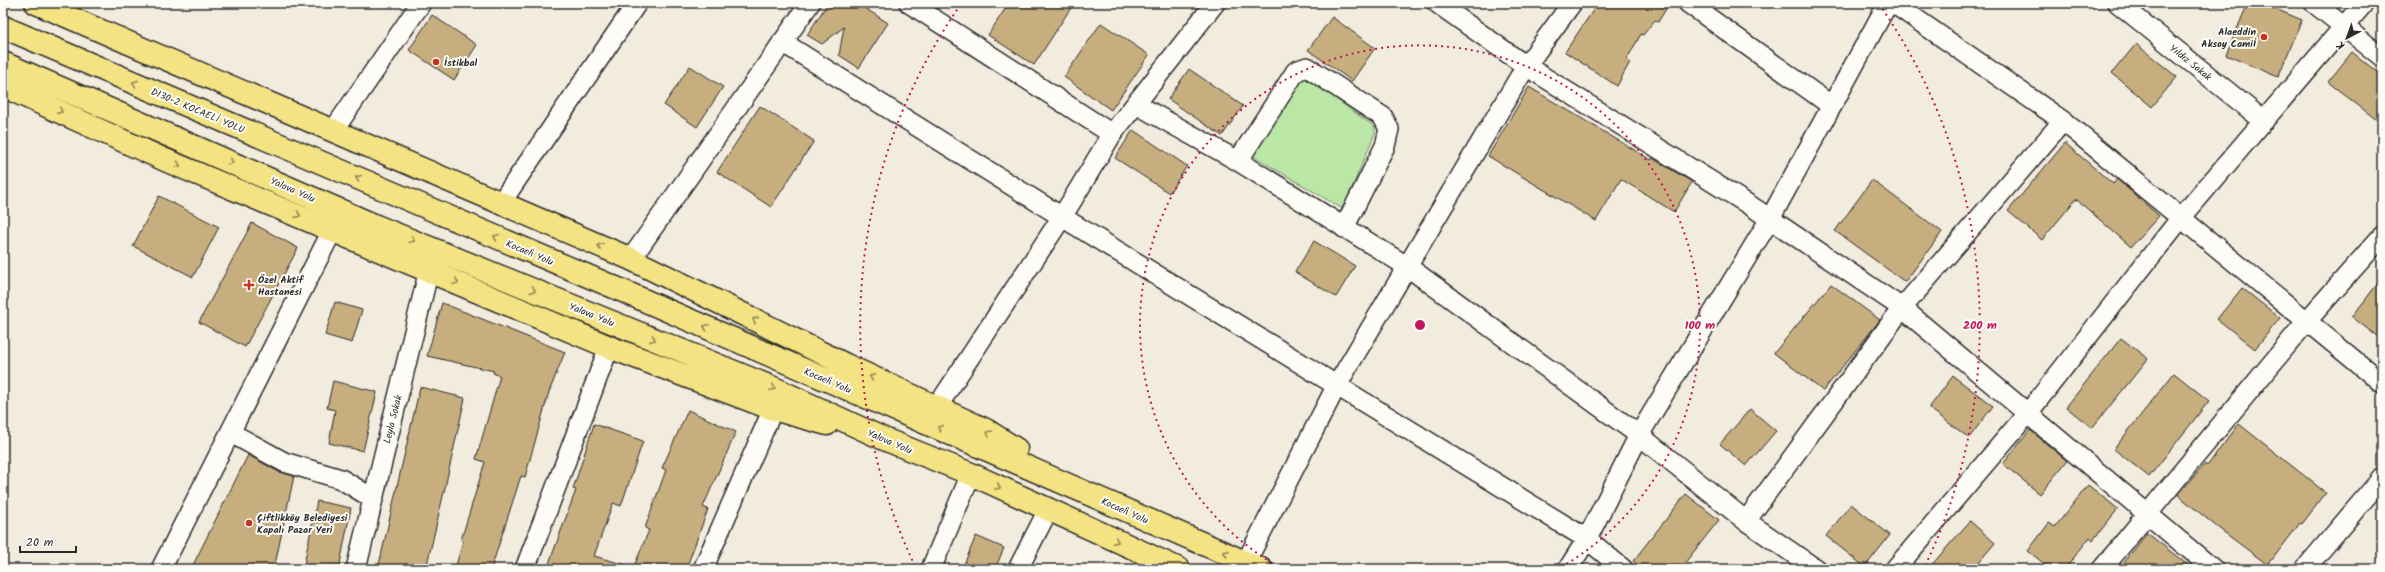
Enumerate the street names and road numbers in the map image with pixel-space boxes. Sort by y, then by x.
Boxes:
street label: Yıldız Sokak [2166,41,2215,85]
street label: D130-2 KOCAELİ YOLU [148,84,247,138]
street label: Yalova Yolu [267,173,318,207]
street label: Kocaeli̇ Yolu [503,236,556,270]
street label: Yalova Yolu [566,299,617,331]
street label: Kocaeli̇ Yolu [801,364,854,398]
street label: Leyla Sokak [379,393,407,445]
street label: Yalova Yolu [864,425,915,459]
street label: Kocaeli̇ Yolu [1098,493,1151,529]

